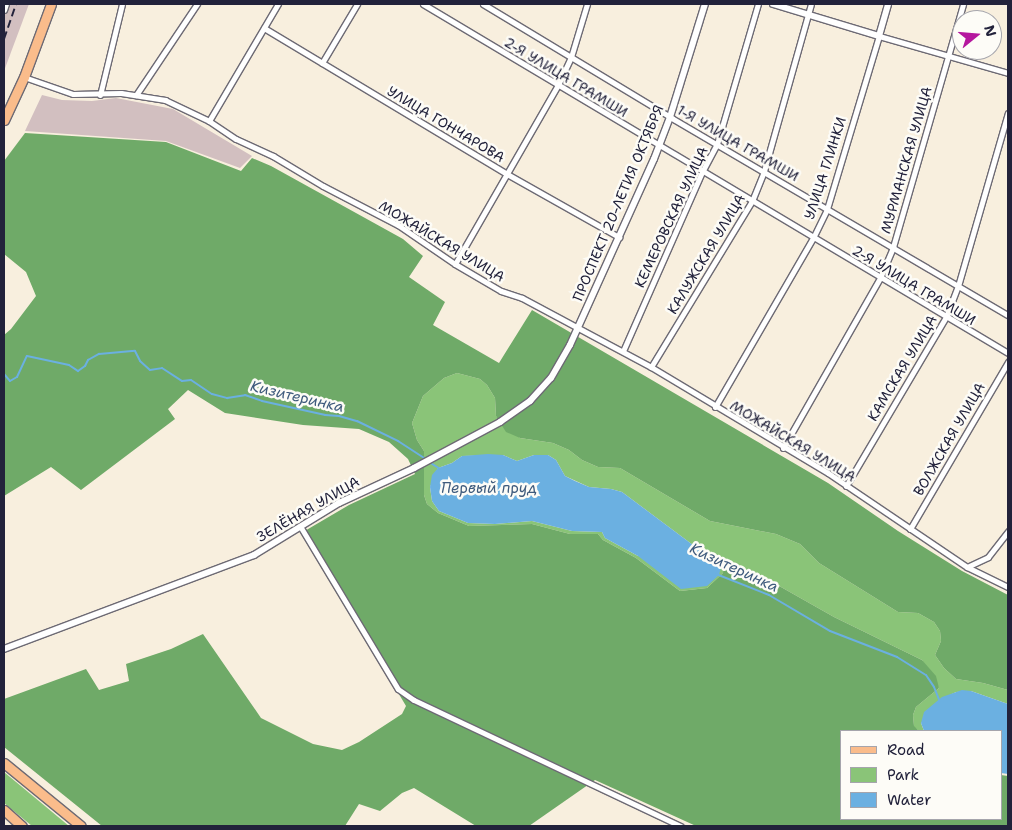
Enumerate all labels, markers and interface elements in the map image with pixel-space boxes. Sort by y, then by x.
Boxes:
north arrow [952,10,1002,60]
text: N [980,23,1001,39]
street label: 2-Я УЛИЦА ГРАМШИ [501,33,631,121]
street label: УЛИЦА ГОНЧАРОВА [384,82,508,166]
street label: МУРМАНСКАЯ УЛИЦА [877,84,935,236]
street label: 1-Я УЛИЦА ГРАМШИ [674,101,802,185]
street label: ПРОСПЕКТ 20-ЛЕТИЯ ОКТЯБРЯ [569,103,667,303]
street label: УЛИЦА ГЛИНКИ [801,115,849,221]
street label: КЕМЕРОВСКАЯ УЛИЦА [631,144,711,290]
street label: КАЛУЖСКАЯ УЛИЦА [664,191,748,317]
street label: МОЖАЙСКАЯ УЛИЦА [376,197,508,285]
street label: 2-Я УЛИЦА ГРАМШИ [849,241,979,329]
street label: КАМСКАЯ УЛИЦА [864,312,940,424]
water label: Кизитеринка [248,377,346,417]
street label: ВОЛЖСКАЯ УЛИЦА [910,379,988,499]
street label: МОЖАЙСКАЯ УЛИЦА [727,397,859,485]
street label: ЗЕЛЁНАЯ УЛИЦА [254,473,362,545]
water label: Первый пруд [441,480,537,498]
water label: Кизитеринка [687,540,781,596]
legend [840,730,1002,820]
text: Road [887,740,925,760]
text: Park [887,765,919,785]
text: Water [887,790,931,810]

